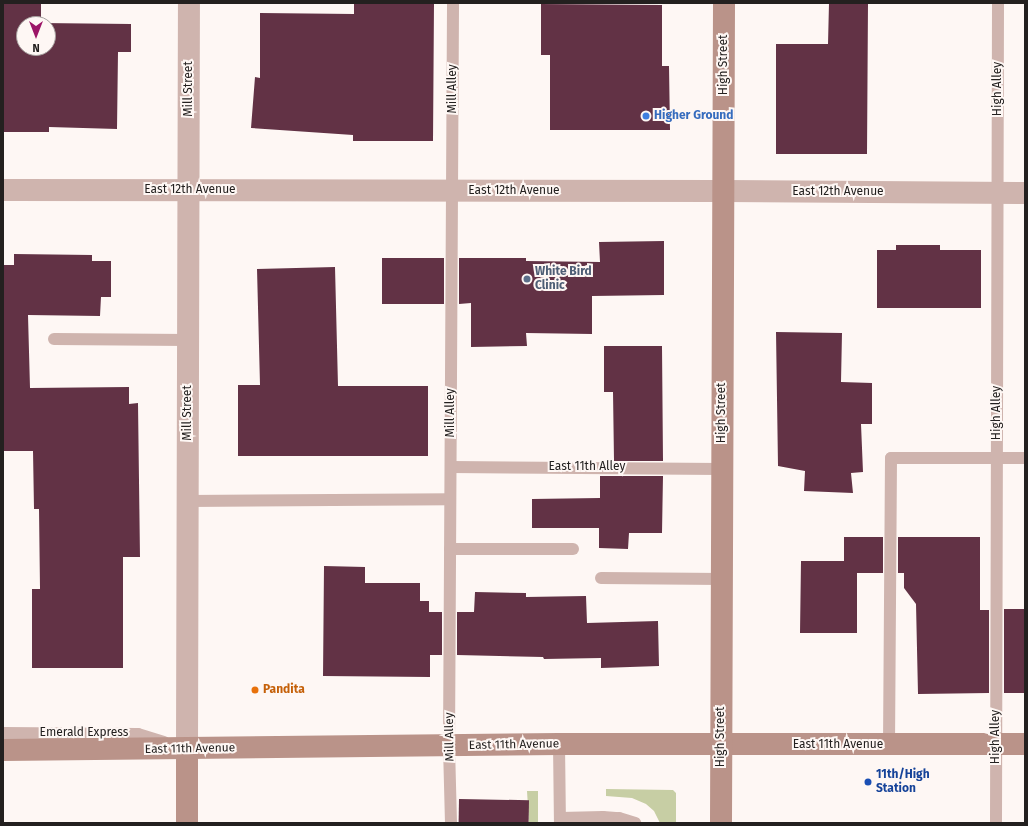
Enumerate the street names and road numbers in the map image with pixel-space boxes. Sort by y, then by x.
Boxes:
street label: High Street [717,35,731,95]
street label: Mill Street [182,61,196,117]
street label: High Alley [991,62,1005,116]
street label: Mill Alley [446,64,460,114]
street label: East 12th Avenue [144,183,236,197]
street label: East 12th Avenue [468,184,560,198]
street label: East 12th Avenue [792,185,884,199]
street label: High Street [715,383,729,443]
street label: Mill Street [181,385,195,441]
street label: High Alley [990,386,1004,440]
street label: Mill Alley [444,388,458,438]
street label: East 11th Alley [549,460,625,474]
street label: High Street [714,707,728,767]
street label: High Alley [989,710,1003,764]
street label: Mill Alley [442,712,458,762]
street label: Emerald Express [40,726,128,740]
street label: East 11th Avenue [469,737,559,753]
street label: East 11th Avenue [793,738,883,752]
street label: East 11th Avenue [145,741,235,757]

